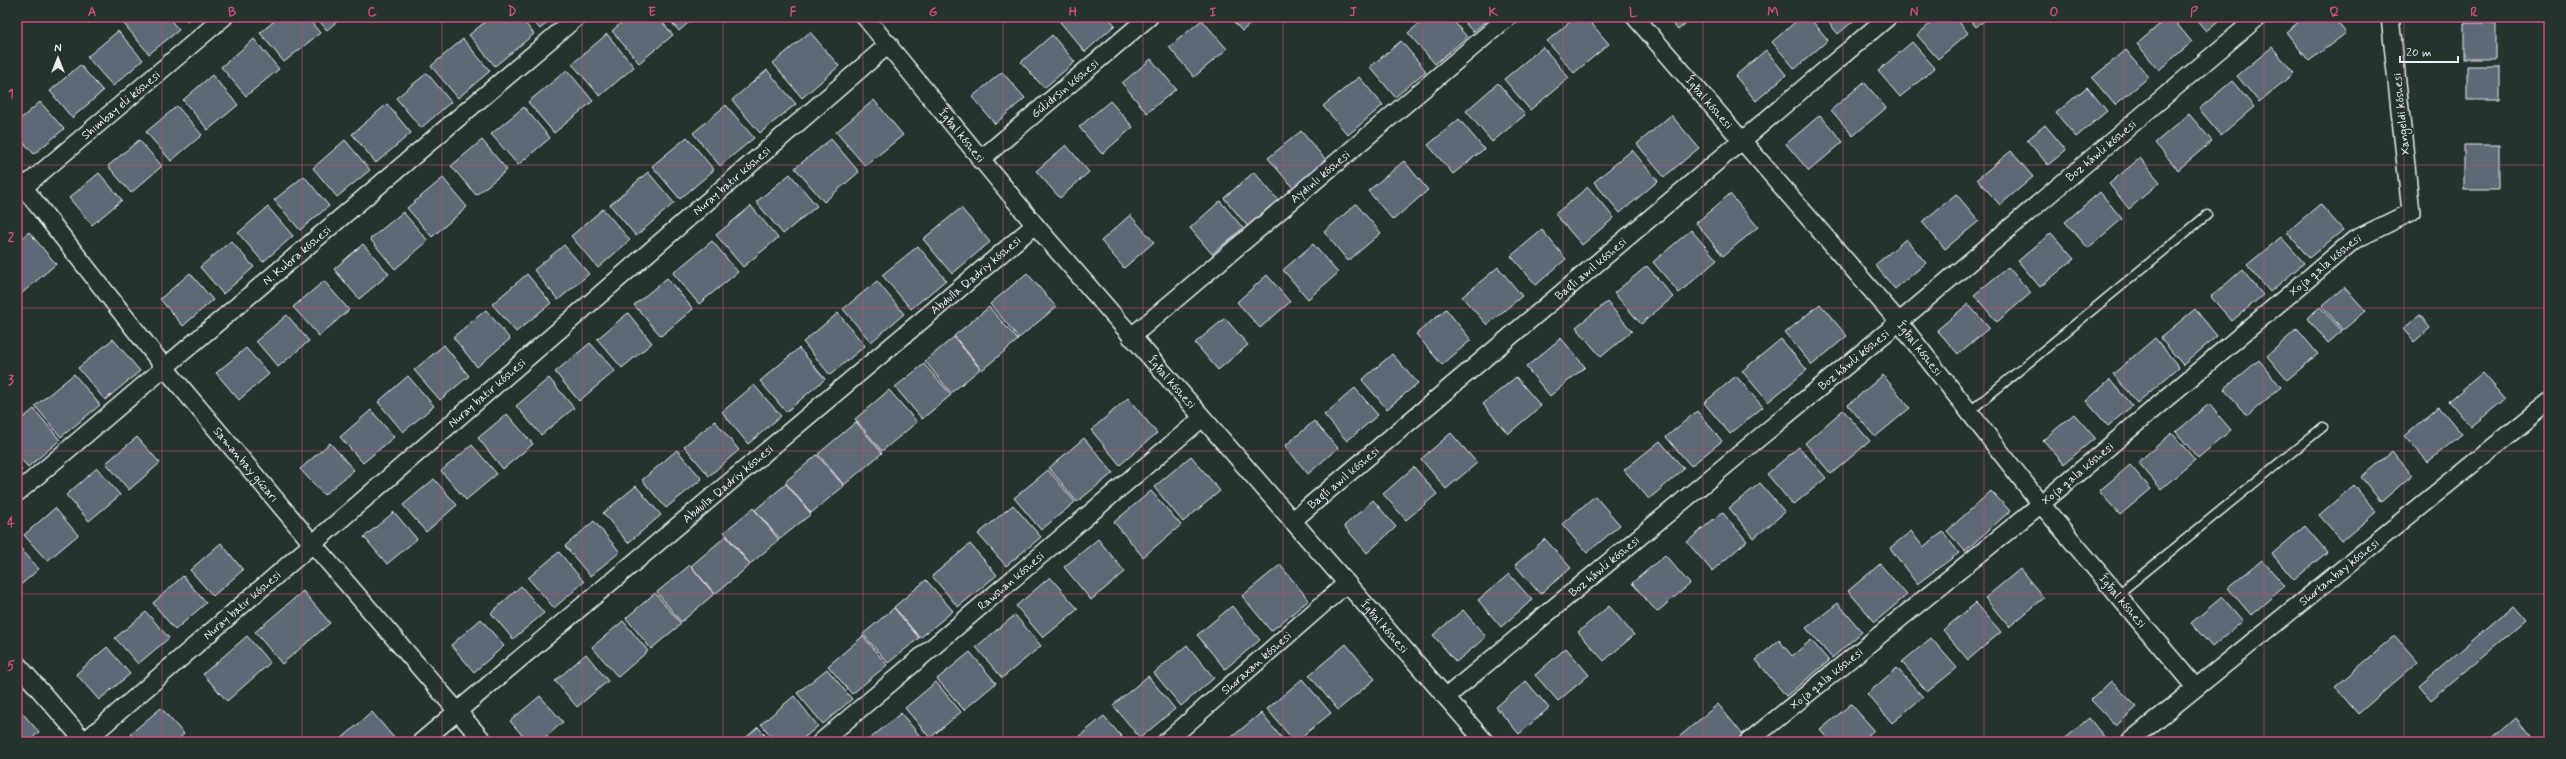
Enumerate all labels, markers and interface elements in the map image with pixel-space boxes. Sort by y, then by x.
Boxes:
text: A [88,4,96,21]
text: B [228,4,237,21]
text: C [367,4,377,21]
text: D [508,4,517,21]
text: E [648,4,656,21]
text: F [790,4,797,21]
text: G [929,4,938,21]
text: H [1069,4,1078,21]
text: I [1210,4,1217,21]
text: J [1349,4,1357,21]
text: K [1488,4,1498,21]
text: L [1629,4,1638,21]
text: M [1767,4,1779,21]
text: N [1910,4,1919,21]
text: O [2050,4,2059,21]
text: P [2190,4,2198,21]
text: Q [2329,4,2339,21]
text: R [2470,4,2478,21]
north arrow [38,38,78,78]
scale bar [2400,38,2458,64]
text: N [54,42,62,56]
text: 20 m [2406,45,2432,61]
street label: Gúlidrsin kóshesi [1028,56,1103,122]
street label: Shımbay eli kóshesi [78,67,164,144]
street label: Xangeldi kóshesi [2390,72,2414,156]
street label: Íǵbal kóshesi [1681,73,1736,133]
text: 1 [8,86,14,103]
street label: Íǵbal kóshesi [934,106,988,166]
street label: Boz háwli kóshesi [2063,117,2140,186]
street label: Nuray batır kóshesi [690,143,774,220]
street label: Aydınlı kóshesi [1287,147,1354,207]
street label: N. Kubra kóshesi [260,222,335,290]
text: 2 [8,229,15,246]
street label: Xoja qala kóshesi [2286,231,2364,300]
street label: Abdulla Qadriy kóshesi [928,233,1025,319]
street label: Baǵlı awıl kóshesi [1552,234,1630,304]
street label: Íǵbal kóshesi [1893,318,1945,380]
street label: Boz háwli kóshesi [1815,326,1893,395]
street label: Íǵbal kóshesi [1144,353,1199,413]
street label: Nuray batır kóshesi [445,355,530,432]
text: 3 [8,372,14,389]
street label: Samanbay gúzarı [209,424,282,506]
street label: Xoja qala kóshesi [2039,439,2117,509]
street label: Abdulla Qadriy kóshesi [680,442,777,527]
street label: Baǵlı awıl kóshesi [1305,444,1383,513]
text: 4 [7,515,15,532]
street label: Boz háwli kóshesi [1566,533,1643,601]
street label: Shortanbay kóshesi [2296,536,2383,610]
street label: Rawshan kóshesi [975,549,1048,614]
street label: Nuray batır kóshesi [200,568,285,644]
street label: Íǵbal kóshesi [2095,572,2149,632]
street label: Íǵbal kóshesi [1356,597,1411,657]
street label: Shoraxan kóshesi [1218,628,1295,699]
street label: Xoja qala kóshesi [1787,645,1867,714]
text: 5 [7,658,15,675]

